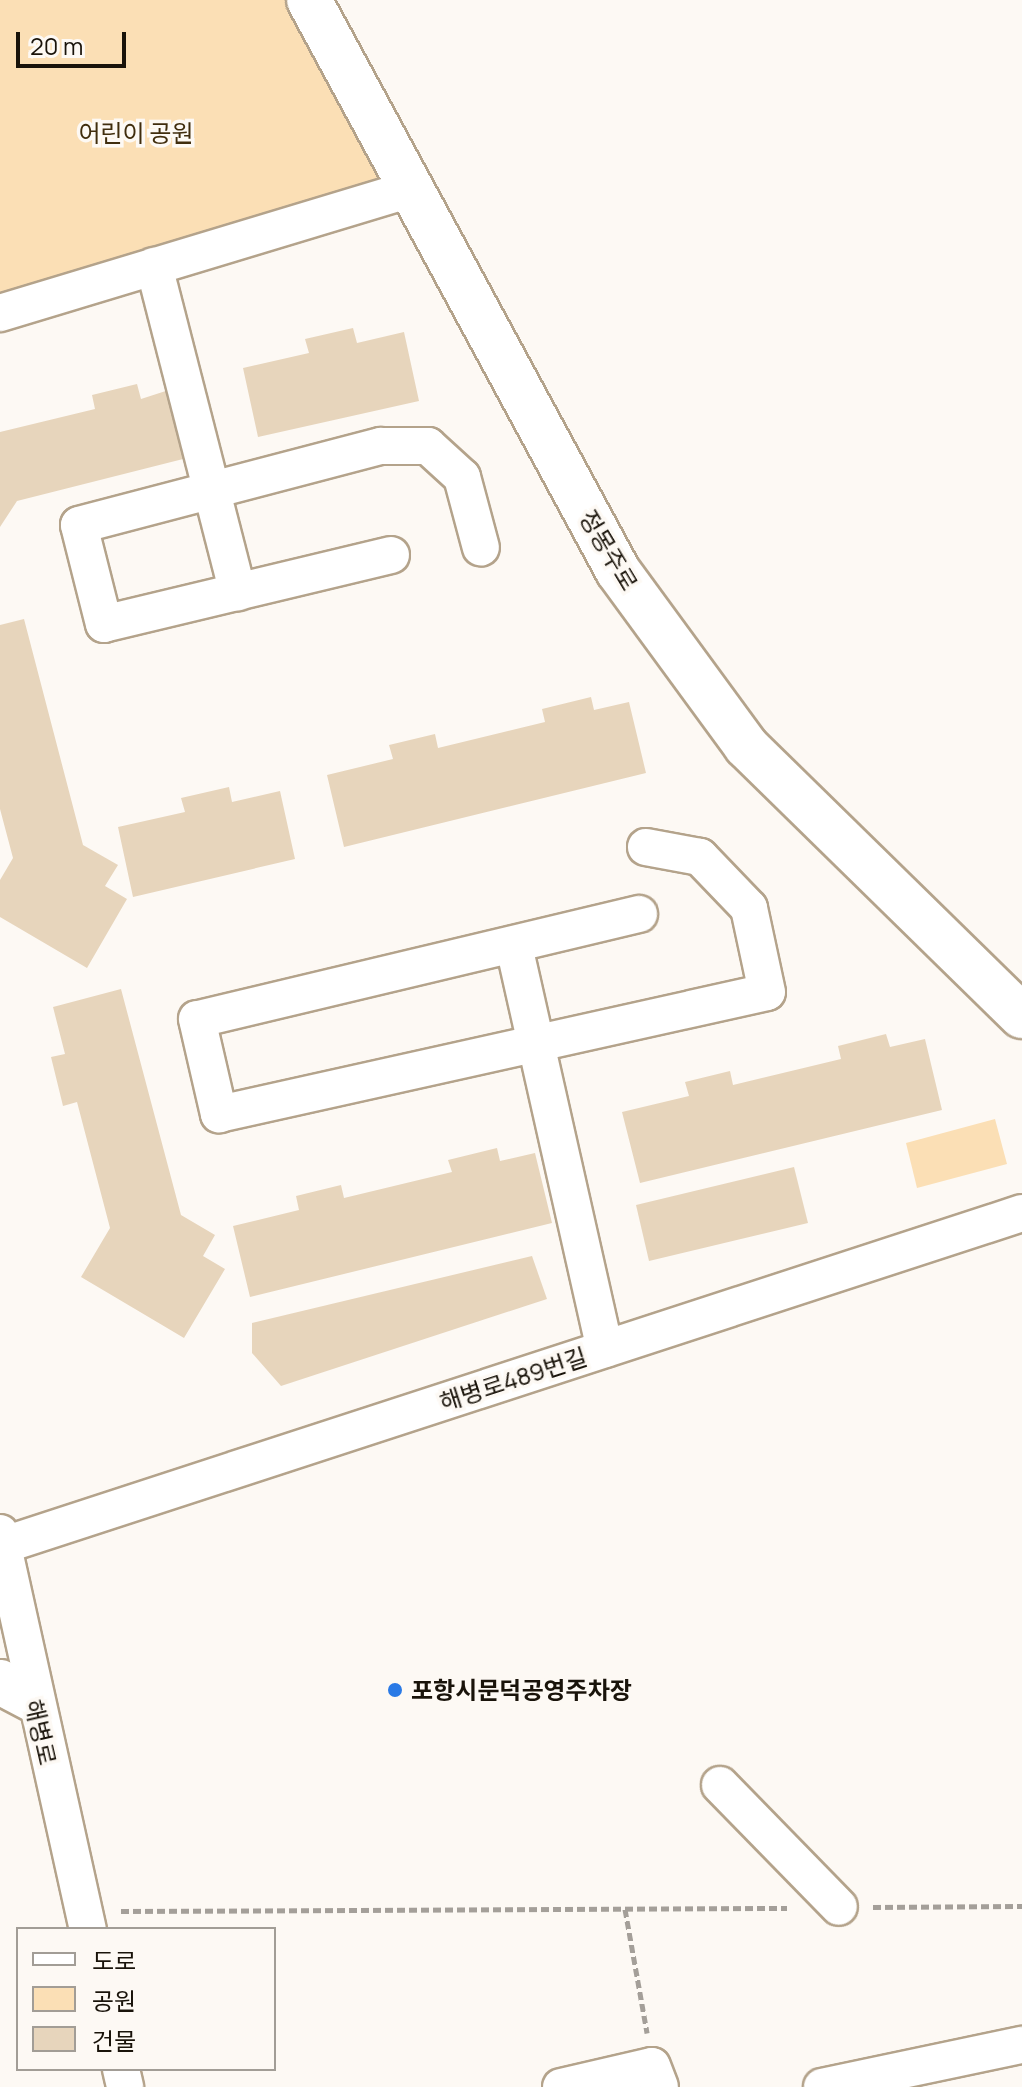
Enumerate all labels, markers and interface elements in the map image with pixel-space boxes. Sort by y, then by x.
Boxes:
scale bar [20,16,130,66]
text: 20 m [30,29,83,62]
park label: 어린이 공원 [78,119,194,147]
street label: 정몽주로 [574,505,644,595]
street label: 해병로489번길 [436,1342,590,1416]
place label: 포항시문덕공영주차장 [411,1676,632,1704]
marker: 포항시문덕공영주차장 [386,1681,404,1699]
street label: 해병로 [20,1696,62,1768]
legend [16,1927,276,2071]
text: 도로 [92,1944,136,1977]
text: 공원 [92,1984,136,2017]
text: 건물 [92,2024,136,2057]

